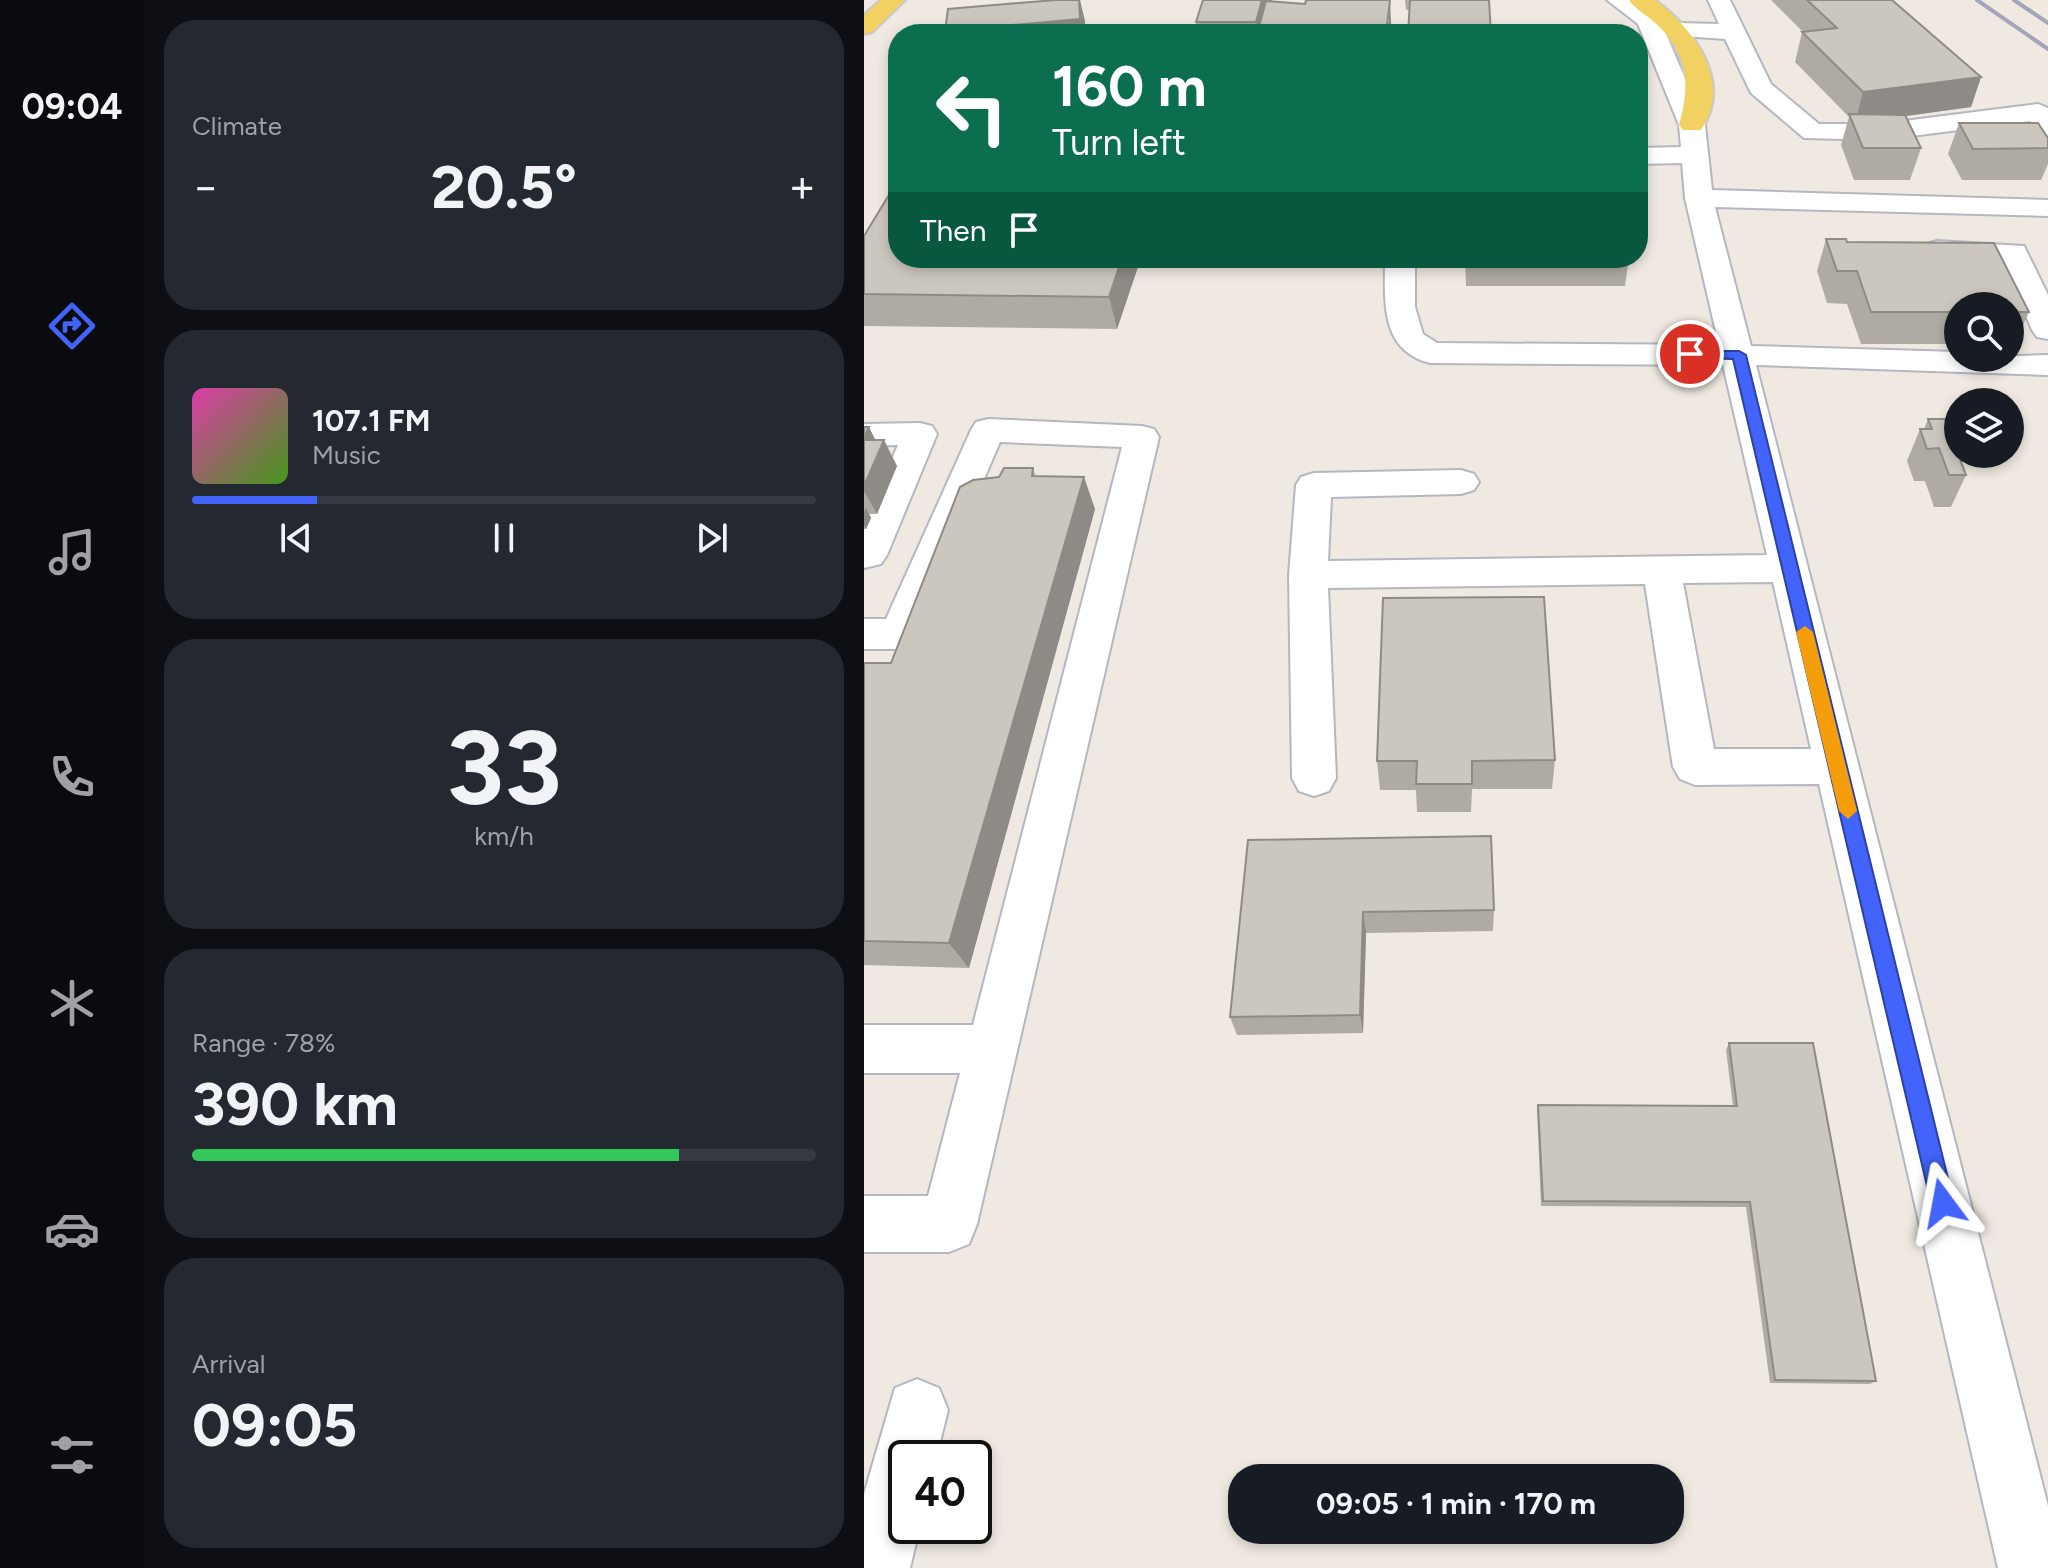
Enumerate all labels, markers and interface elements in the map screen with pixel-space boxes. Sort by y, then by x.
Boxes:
text: 160 m [1052,53,1207,120]
icon: left [920,56,1024,160]
text: 09:04 [21,85,123,128]
text: Climate [192,110,282,142]
text: Turn left [1052,121,1186,164]
text: 20.5° [431,151,577,223]
text: − [192,160,219,213]
text: + [789,160,816,213]
icon: arrive [1002,208,1046,252]
text: Then [920,212,986,249]
map controls [1944,292,2024,468]
button: search [1944,292,2024,372]
icon: directions [44,298,100,354]
pin [1656,320,1724,388]
icon: arrive [1668,332,1712,376]
button: layers [1944,388,2024,468]
text: 107.1 FM [312,402,430,439]
text: Music [312,439,381,471]
icon: previous [274,516,318,560]
icon: pause [482,516,526,560]
icon: next [690,516,734,560]
icon: music [44,524,100,580]
text: 33 [446,705,562,830]
icon: phone [44,749,100,805]
text: km/h [474,820,534,852]
icon: climate [44,975,100,1031]
text: Range · 78% [192,1027,335,1059]
text: 390 km [192,1068,398,1140]
position arrow [1901,1161,1985,1245]
icon: car [44,1201,100,1257]
text: Arrival [192,1348,265,1380]
text: 09:05 [192,1389,357,1461]
icon: filters [44,1427,100,1483]
speed limit sign: 40 [888,1440,992,1544]
text: 09:05 · 1 min · 170 m [1316,1485,1596,1522]

